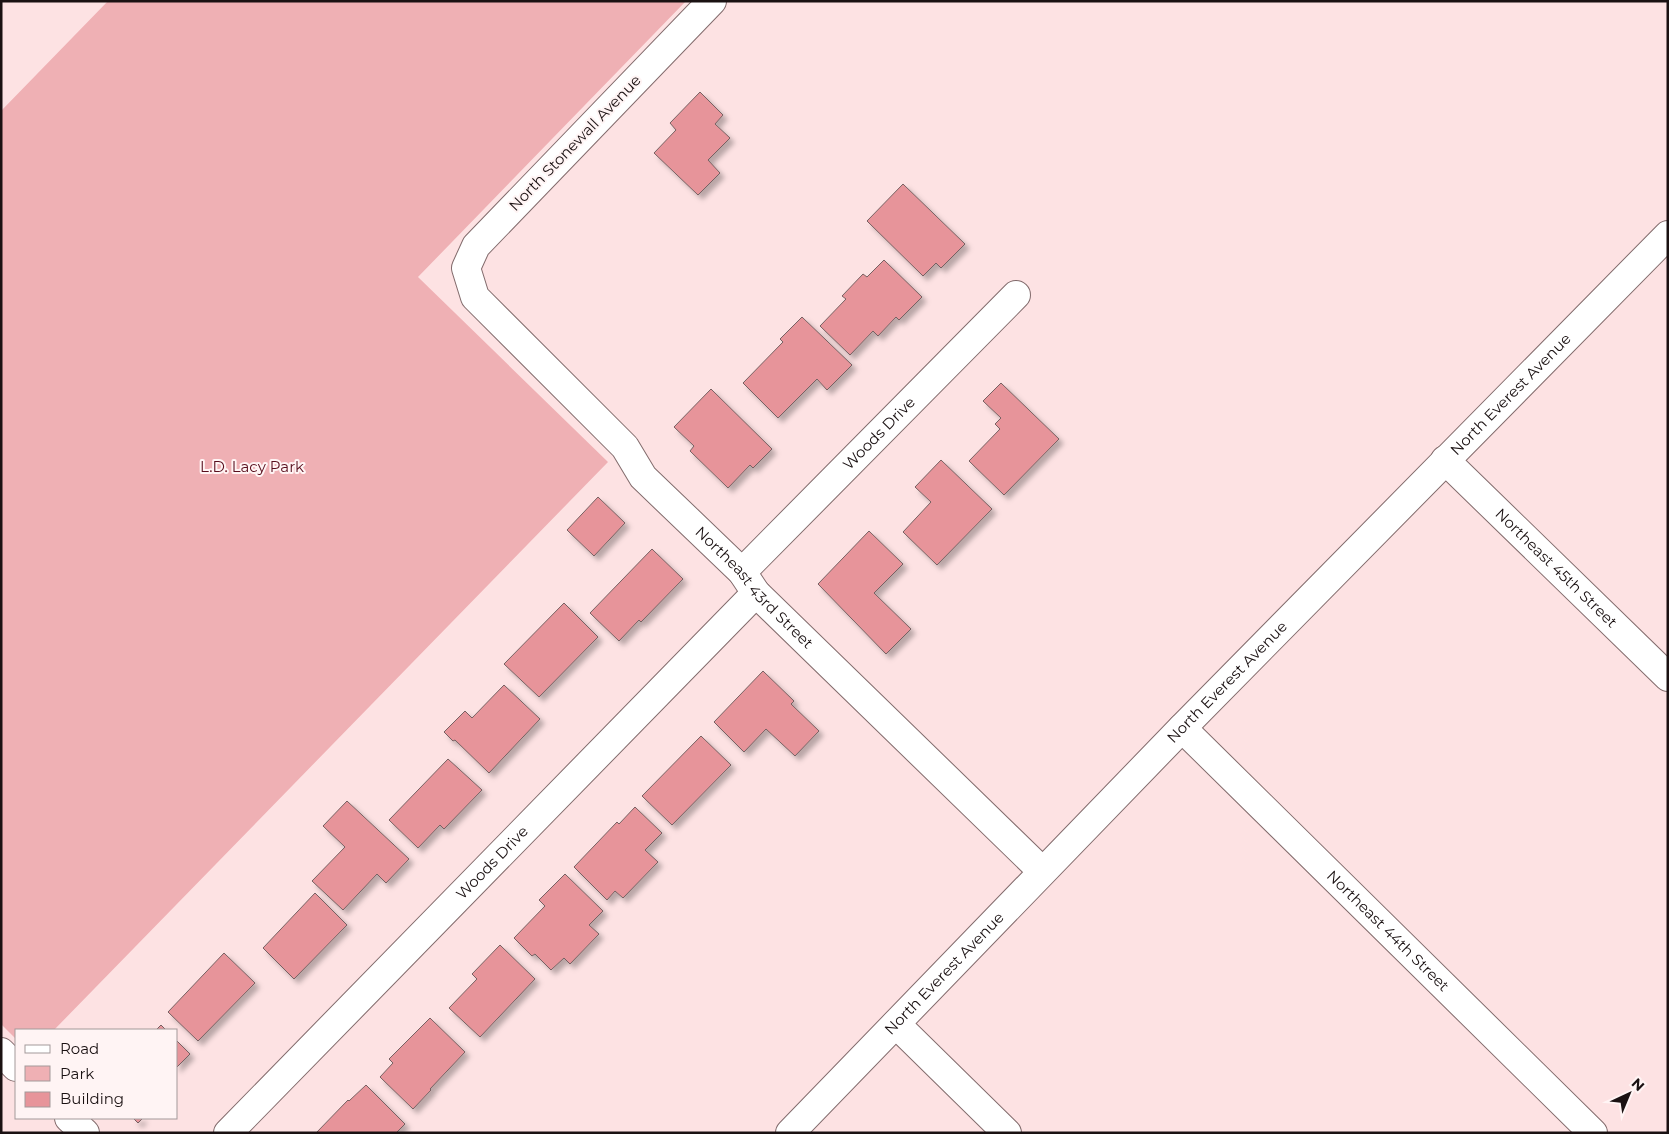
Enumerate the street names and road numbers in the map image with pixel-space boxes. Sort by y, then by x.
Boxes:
street label: North Stonewall Avenue [505,71,645,215]
street label: North Everest Avenue [1446,329,1575,459]
street label: Woods Drive [838,392,919,474]
street label: Northeast 45th Street [1491,504,1622,631]
street label: Northeast 43rd Street [691,522,818,652]
street label: North Everest Avenue [1163,617,1291,747]
street label: Woods Drive [452,822,532,903]
street label: Northeast 44th Street [1323,866,1453,995]
street label: North Everest Avenue [880,908,1008,1039]

